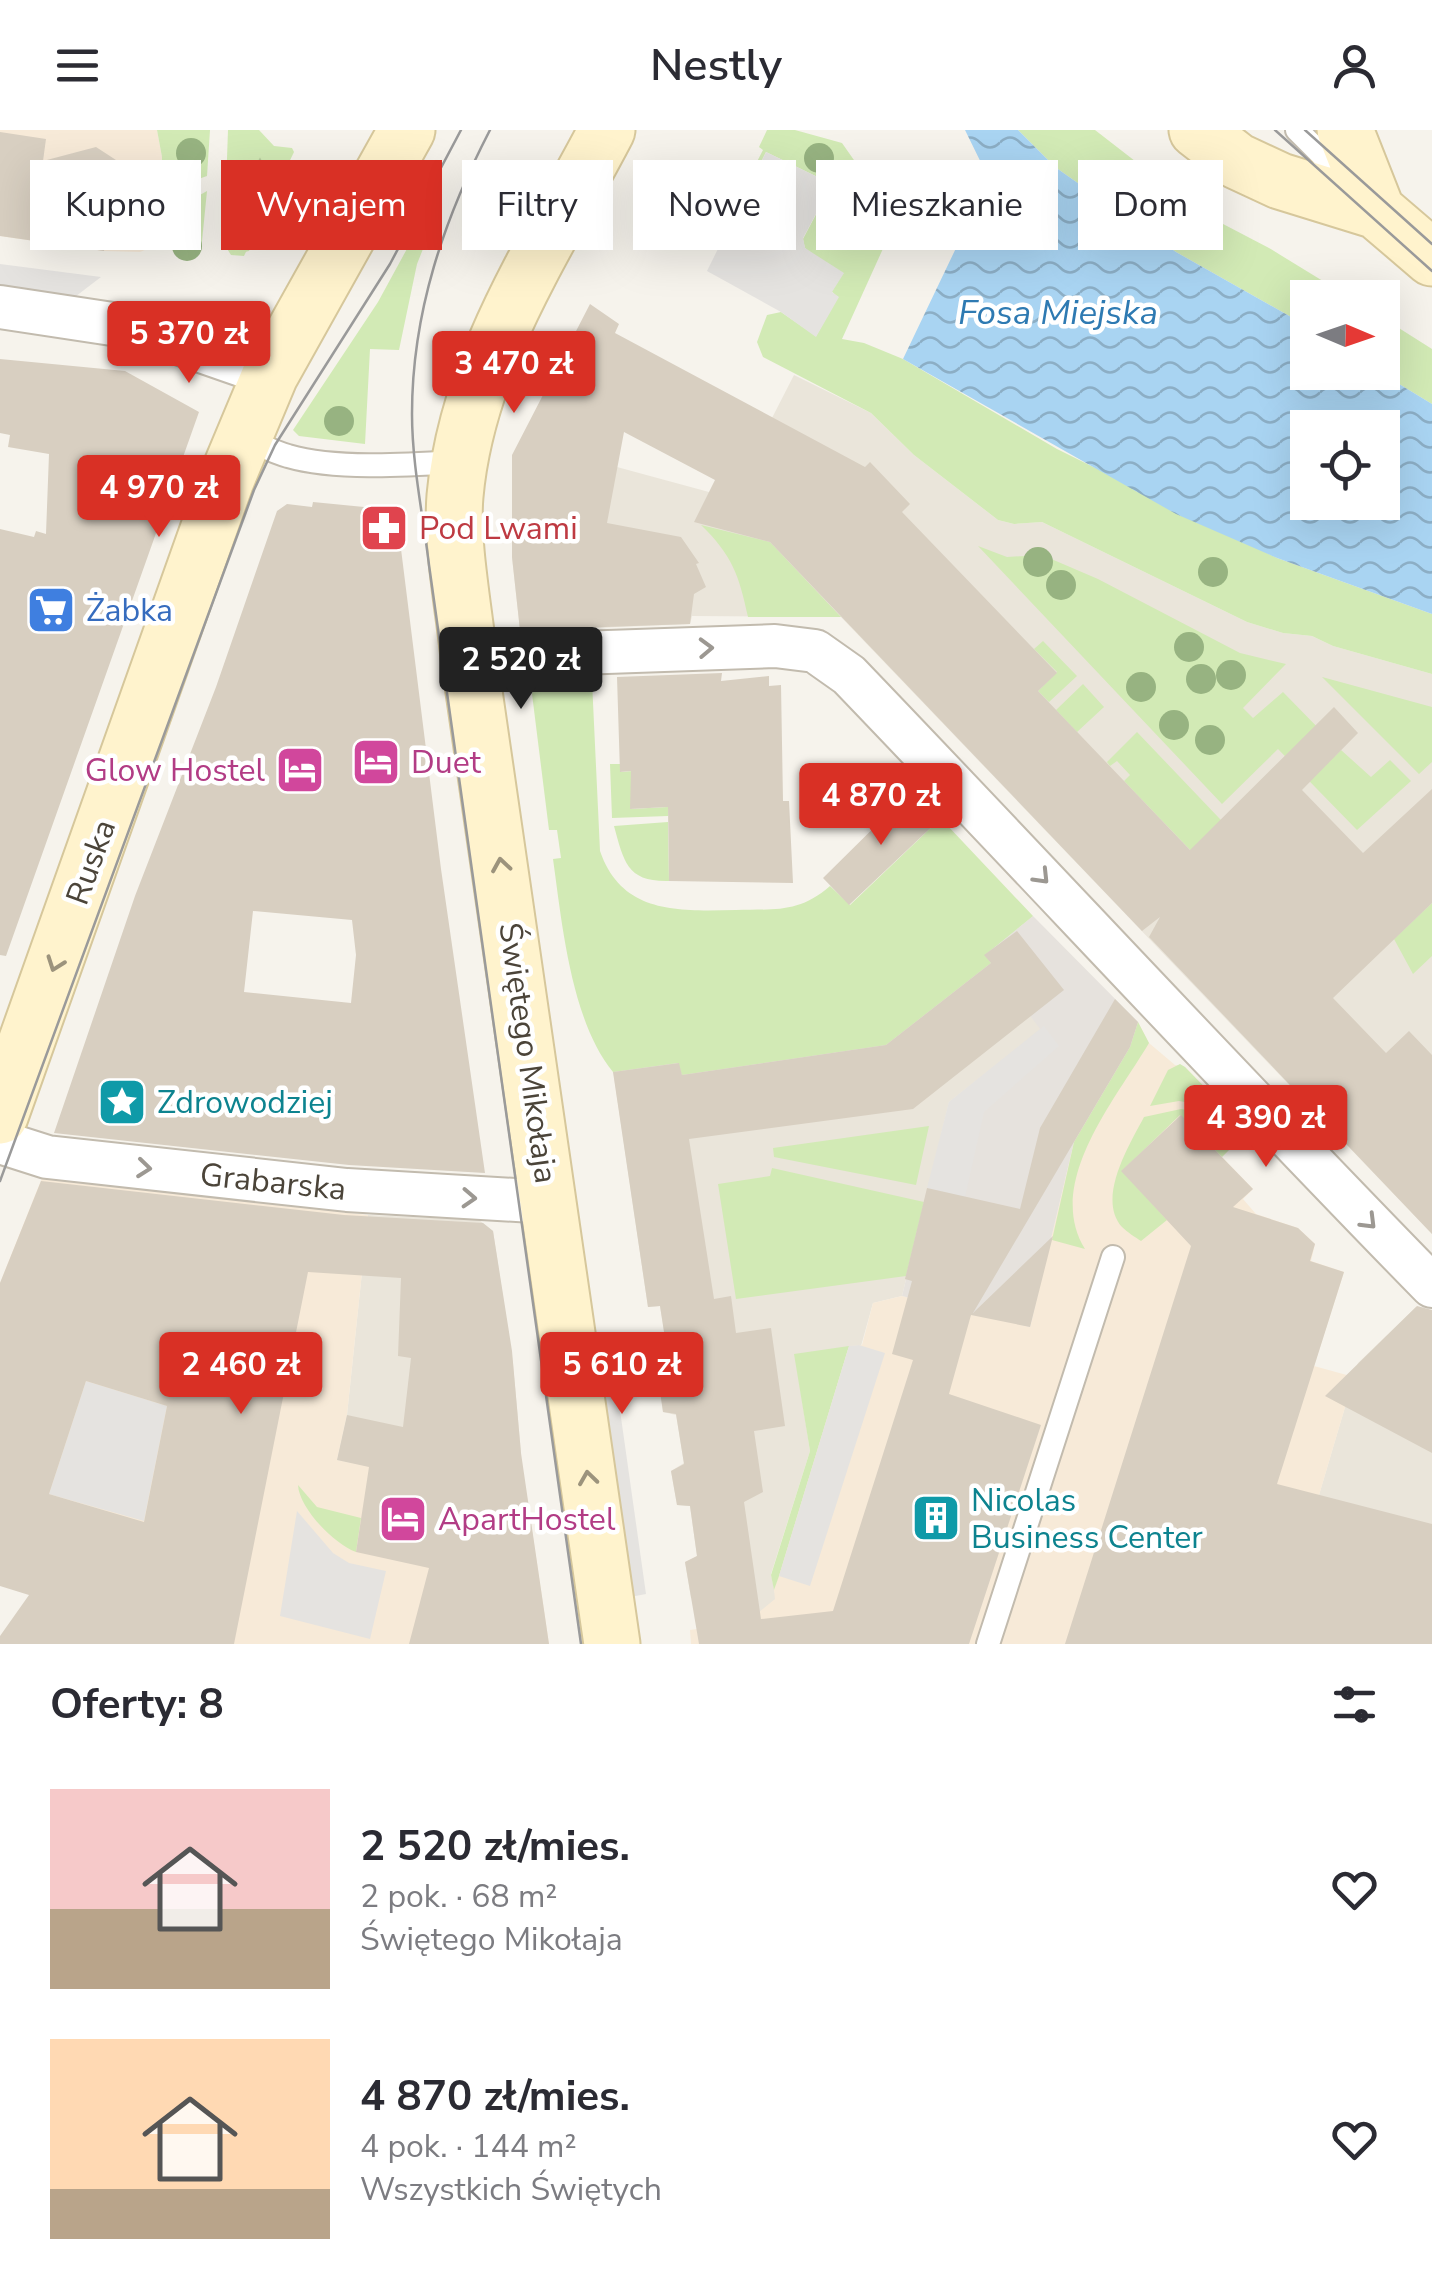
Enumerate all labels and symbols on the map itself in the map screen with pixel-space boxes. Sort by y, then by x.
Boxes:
north arrow [1290,280,1400,390]
water label: Fosa Miejska [958,289,1158,336]
pin: 5 370 zł [86,301,292,386]
pin: 3 470 zł [411,331,617,416]
pin: 4 970 zł [56,455,262,540]
pharmacy icon: Pod Lwami [358,502,410,554]
place label: Pod Lwami [419,507,578,550]
supermarket icon: Żabka [25,584,77,636]
place label: Żabka [86,589,173,632]
pin: 2 520 zł [418,627,624,712]
one-way arrow [699,638,715,659]
hotel icon: Duet [350,736,402,788]
place label: Duet [411,741,482,784]
hotel icon: Glow Hostel [274,744,326,796]
place label: Glow Hostel [85,749,266,792]
pin: 4 870 zł [778,763,984,848]
street label: Ruska [56,814,126,910]
one-way arrow [491,856,512,873]
one-way arrow [1030,865,1048,883]
street label: Świętego Mikołaja [488,920,568,1186]
one-way arrow [46,954,67,971]
place icon: Zdrowodziej [96,1076,148,1128]
place label: Zdrowodziej [157,1081,333,1124]
pin: 4 390 zł [1163,1085,1369,1170]
street label: Grabarska [198,1153,348,1211]
one-way arrow [136,1157,152,1178]
one-way arrow [462,1187,478,1208]
one-way arrow [1358,1211,1376,1229]
pin: 2 460 zł [138,1332,344,1417]
pin: 5 610 zł [519,1332,725,1417]
one-way arrow [578,1470,599,1487]
place label: Nicolas Business Center [971,1479,1203,1559]
building icon: Nicolas Business Center [910,1492,962,1544]
hotel icon: ApartHostel [377,1493,429,1545]
place label: ApartHostel [438,1498,616,1541]

